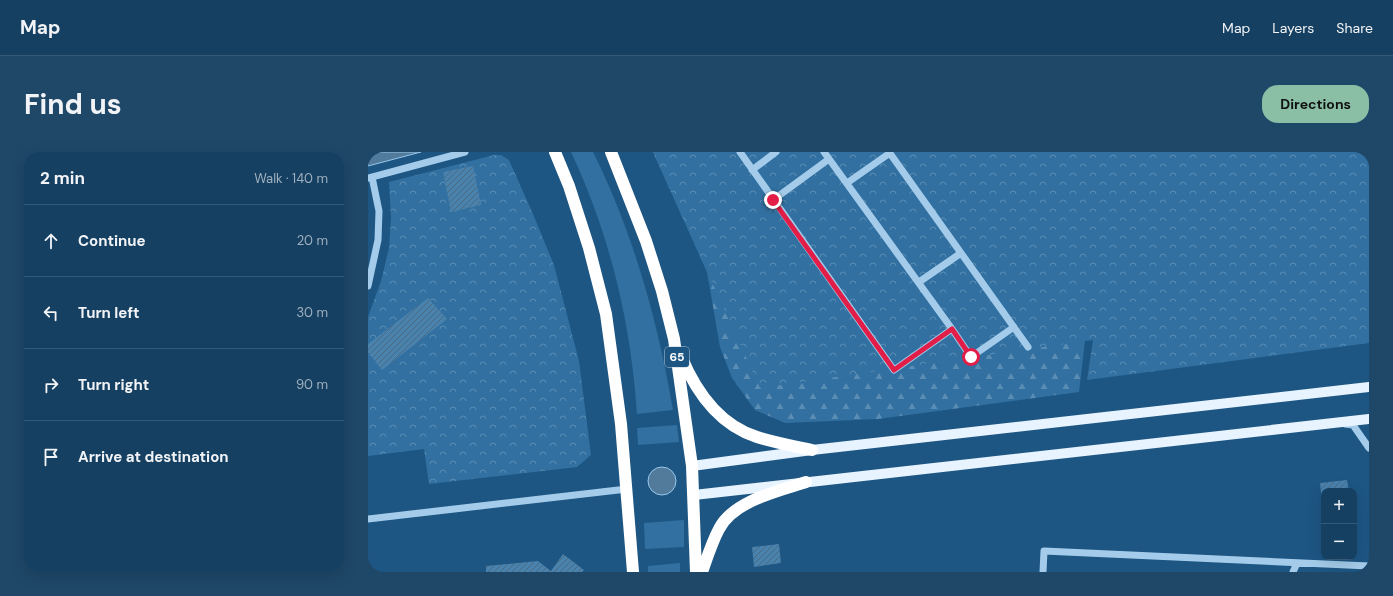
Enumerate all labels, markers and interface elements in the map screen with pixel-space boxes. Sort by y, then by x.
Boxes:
text: Map [20,15,60,40]
text: Map [1222,19,1250,37]
text: Layers [1272,19,1314,37]
text: Share [1336,19,1373,37]
button: Directions [1262,85,1369,123]
text: Find us [24,86,122,123]
text: 2 min [40,167,85,189]
text: Walk · 140 m [254,170,328,187]
route end [764,191,782,209]
icon: ahead [40,230,62,252]
text: Continue [78,231,146,251]
text: 20 m [297,232,328,249]
icon: left [40,302,62,324]
text: Turn left [78,303,139,323]
text: 30 m [296,304,328,321]
road number: 65 [665,347,689,367]
route start [962,348,980,366]
icon: right [40,374,62,396]
text: Turn right [78,375,149,395]
text: 90 m [296,376,328,393]
icon: arrive [40,446,62,468]
text: Arrive at destination [78,447,229,467]
map controls [1321,488,1357,560]
button: + [1321,488,1357,524]
button: − [1321,524,1357,560]

